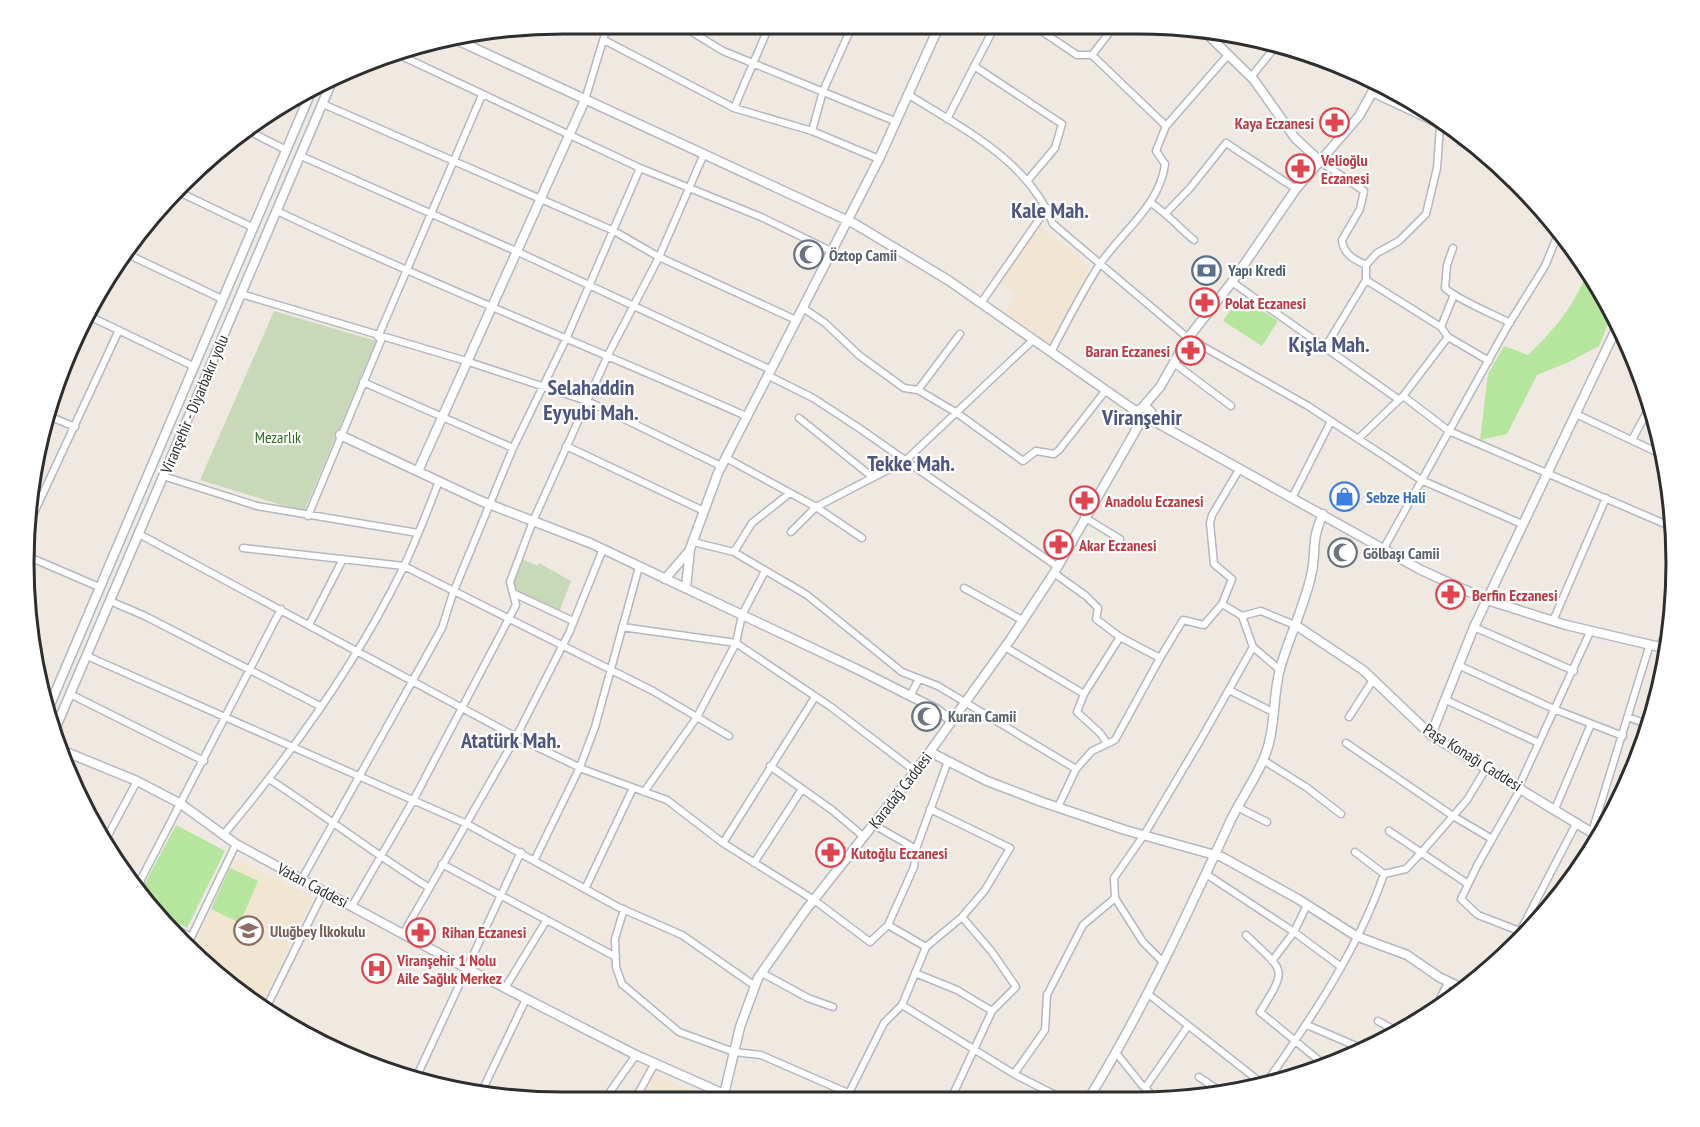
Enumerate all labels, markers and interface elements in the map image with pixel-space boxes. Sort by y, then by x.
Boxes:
pharmacy icon: Kaya Eczanesi [1319,107,1351,139]
place label: Kaya Eczanesi [1235,113,1314,133]
place label: Velioğlu Eczanesi [1320,150,1370,188]
pharmacy icon: Velioğlu Eczanesi [1284,153,1316,185]
district label: Kale Mah. [1011,196,1089,224]
mosque icon: Öztop Camii [792,239,824,271]
place label: Öztop Camii [829,245,898,265]
bank icon: Yapı Kredi [1191,254,1223,286]
place label: Yapı Kredi [1227,260,1286,280]
pharmacy icon: Polat Eczanesi [1188,287,1220,319]
place label: Polat Eczanesi [1225,293,1306,313]
district label: Kışla Mah. [1288,330,1370,358]
street label: Viranşehir - Diyarbakır yolu [155,332,232,477]
pharmacy icon: Baran Eczanesi [1175,335,1207,367]
place label: Baran Eczanesi [1085,341,1170,361]
district label: Selahaddin Eyyubi Mah. [543,373,639,426]
district label: Viranşehir [1101,403,1182,431]
park label: Mezarlık [255,427,302,447]
district label: Tekke Mah. [867,449,955,477]
shop icon: Sebze Hali [1329,481,1361,513]
pharmacy icon: Anadolu Eczanesi [1068,485,1100,517]
place label: Sebze Hali [1366,487,1426,507]
place label: Anadolu Eczanesi [1104,491,1204,511]
pharmacy icon: Akar Eczanesi [1042,529,1074,561]
place label: Akar Eczanesi [1078,535,1157,555]
mosque icon: Gölbaşı Camii [1326,537,1358,569]
place label: Gölbaşı Camii [1363,543,1440,563]
pharmacy icon: Berfin Eczanesi [1435,579,1467,611]
place label: Berfin Eczanesi [1472,585,1558,605]
mosque icon: Kuran Camii [911,700,943,732]
place label: Kuran Camii [948,706,1017,726]
street label: Paşa Konağı Caddesi [1420,719,1526,795]
district label: Atatürk Mah. [460,726,561,754]
street label: Karadağ Caddesi [864,748,936,832]
pharmacy icon: Kutoğlu Eczanesi [814,837,846,869]
place label: Kutoğlu Eczanesi [851,843,948,863]
street label: Vatan Caddesi [273,858,352,912]
school or university icon: Uluğbey İlkokulu [233,915,265,947]
pharmacy icon: Rihan Eczanesi [405,916,437,948]
place label: Uluğbey İlkokulu [270,921,365,941]
place label: Rihan Eczanesi [442,922,527,942]
place label: Viranşehir 1 Nolu Aile Sağlık Merkez [396,950,502,988]
hospital icon: Viranşehir 1 Nolu Aile Sağlık Merkez [360,953,392,985]

